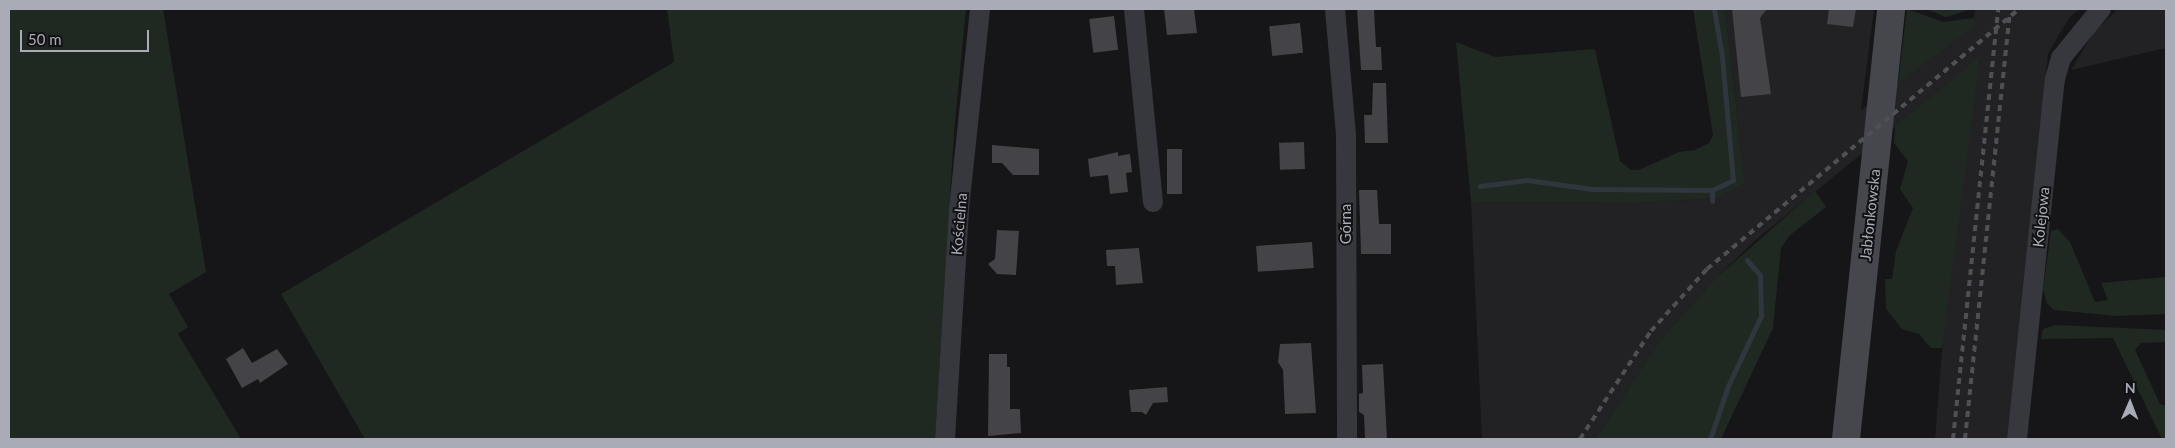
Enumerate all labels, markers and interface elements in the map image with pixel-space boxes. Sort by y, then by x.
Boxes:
scale bar [22,20,151,52]
text: 50 m [28,30,62,48]
street label: Jabłonkowska [1856,168,1884,262]
street label: Kolejowa [2029,186,2053,248]
street label: Kościelna [947,192,971,256]
street label: Górna [1337,204,1355,244]
north arrow [2105,378,2155,428]
text: N [2125,379,2136,396]

